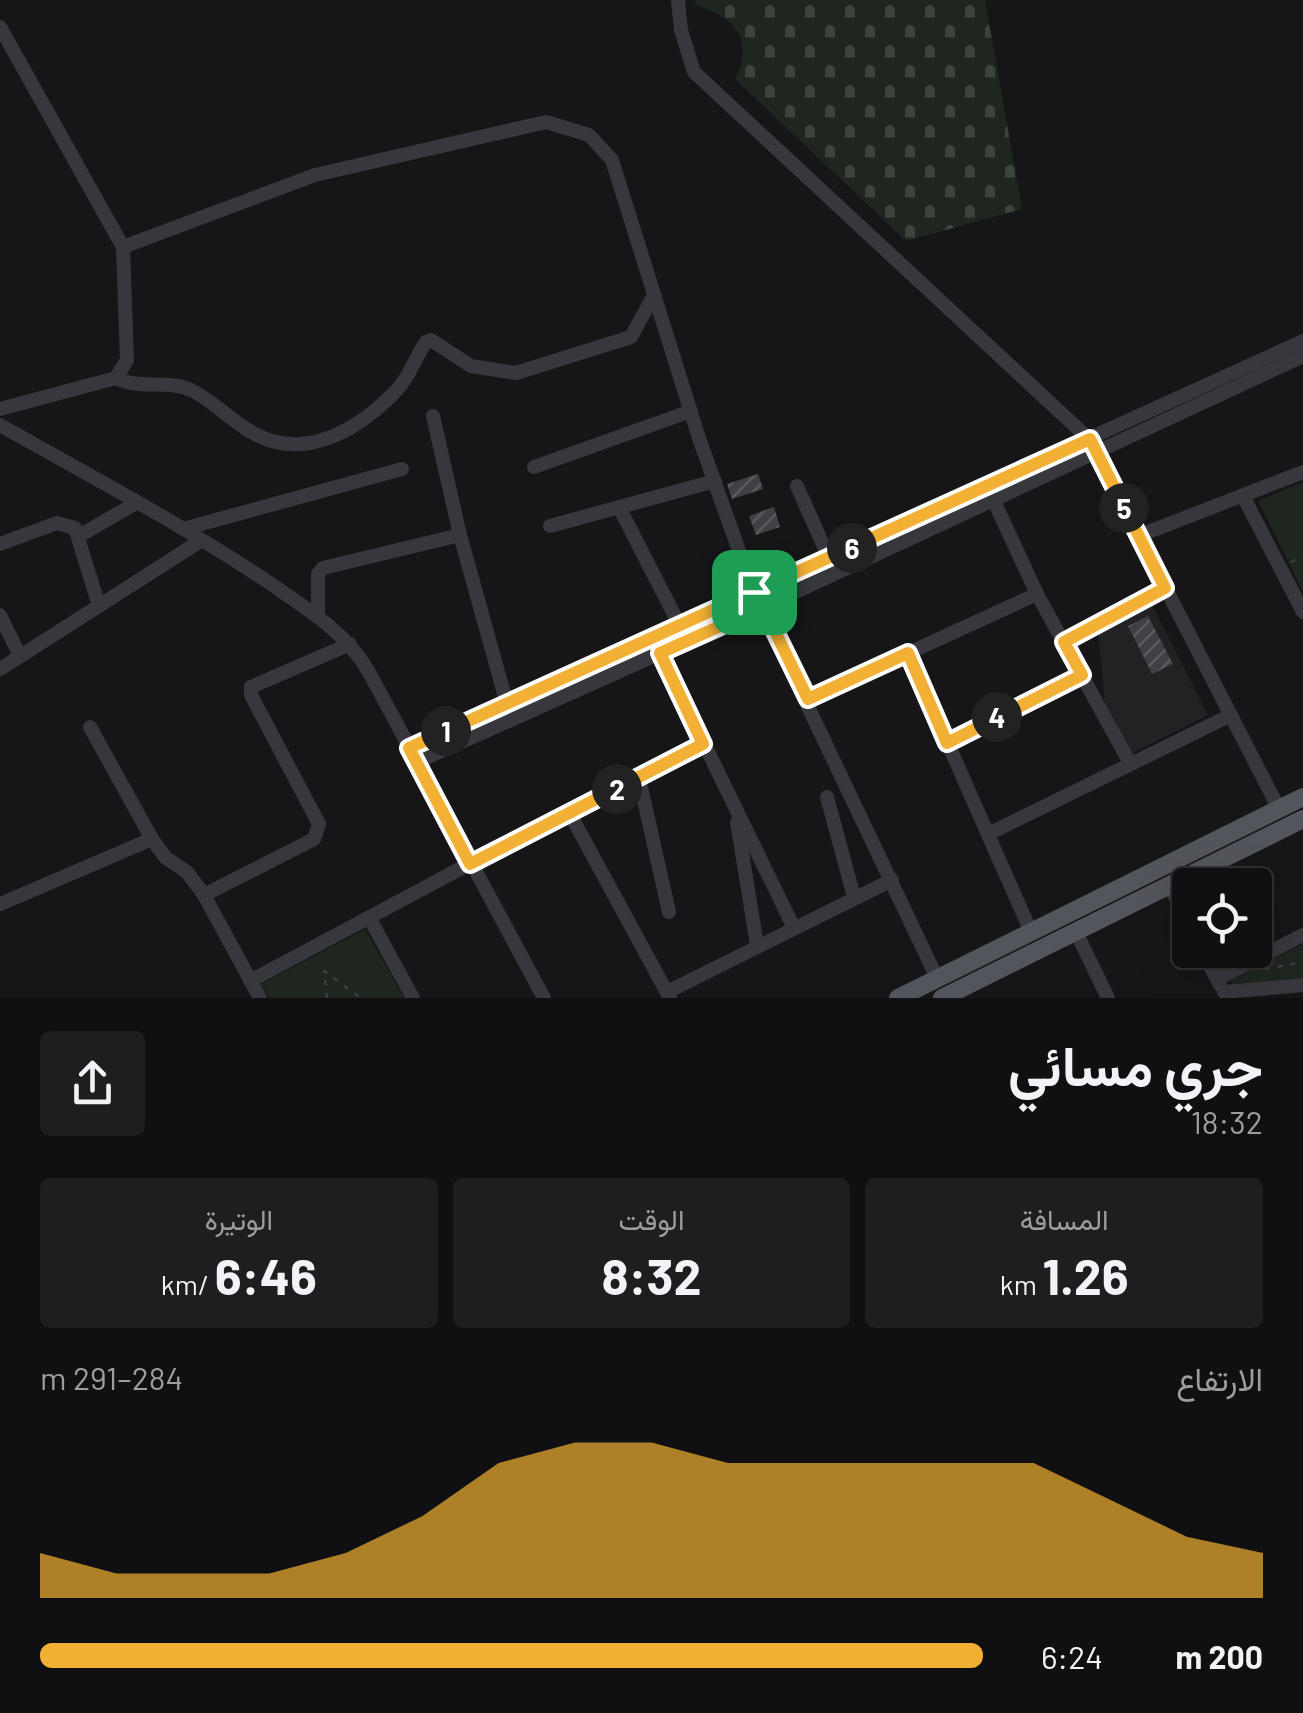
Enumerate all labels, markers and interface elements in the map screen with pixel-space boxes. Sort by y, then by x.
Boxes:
pin: 5 [1099,483,1149,533]
text: 5 [1116,491,1132,525]
pin: 6 [827,523,877,573]
text: 6 [844,531,860,565]
pin [712,550,797,635]
icon: arrive [727,565,782,620]
pin: 4 [972,692,1022,742]
text: 4 [989,700,1005,734]
pin: 1 [421,706,471,756]
text: 1 [441,714,451,748]
pin: 2 [592,764,642,814]
text: 2 [609,772,625,806]
map controls [1172,868,1272,968]
button: locate [1172,868,1272,968]
button: share [40,1031,145,1136]
text: جري مسائي [1008,1031,1263,1097]
text: 18:32 [1191,1102,1263,1140]
text: الوتيرة [205,1202,273,1236]
text: الوقت [619,1202,684,1236]
text: المسافة [1020,1202,1109,1236]
text: 6:46 [215,1245,317,1305]
text: 8:32 [601,1245,702,1305]
text: 1.26 [1043,1245,1129,1305]
text: /km [161,1267,215,1301]
text: km [1000,1267,1043,1301]
text: 284–291 m [40,1358,183,1396]
text: الارتفاع [1176,1359,1263,1397]
text: 6:24 [1041,1637,1103,1675]
text: 200 m [1175,1637,1263,1675]

